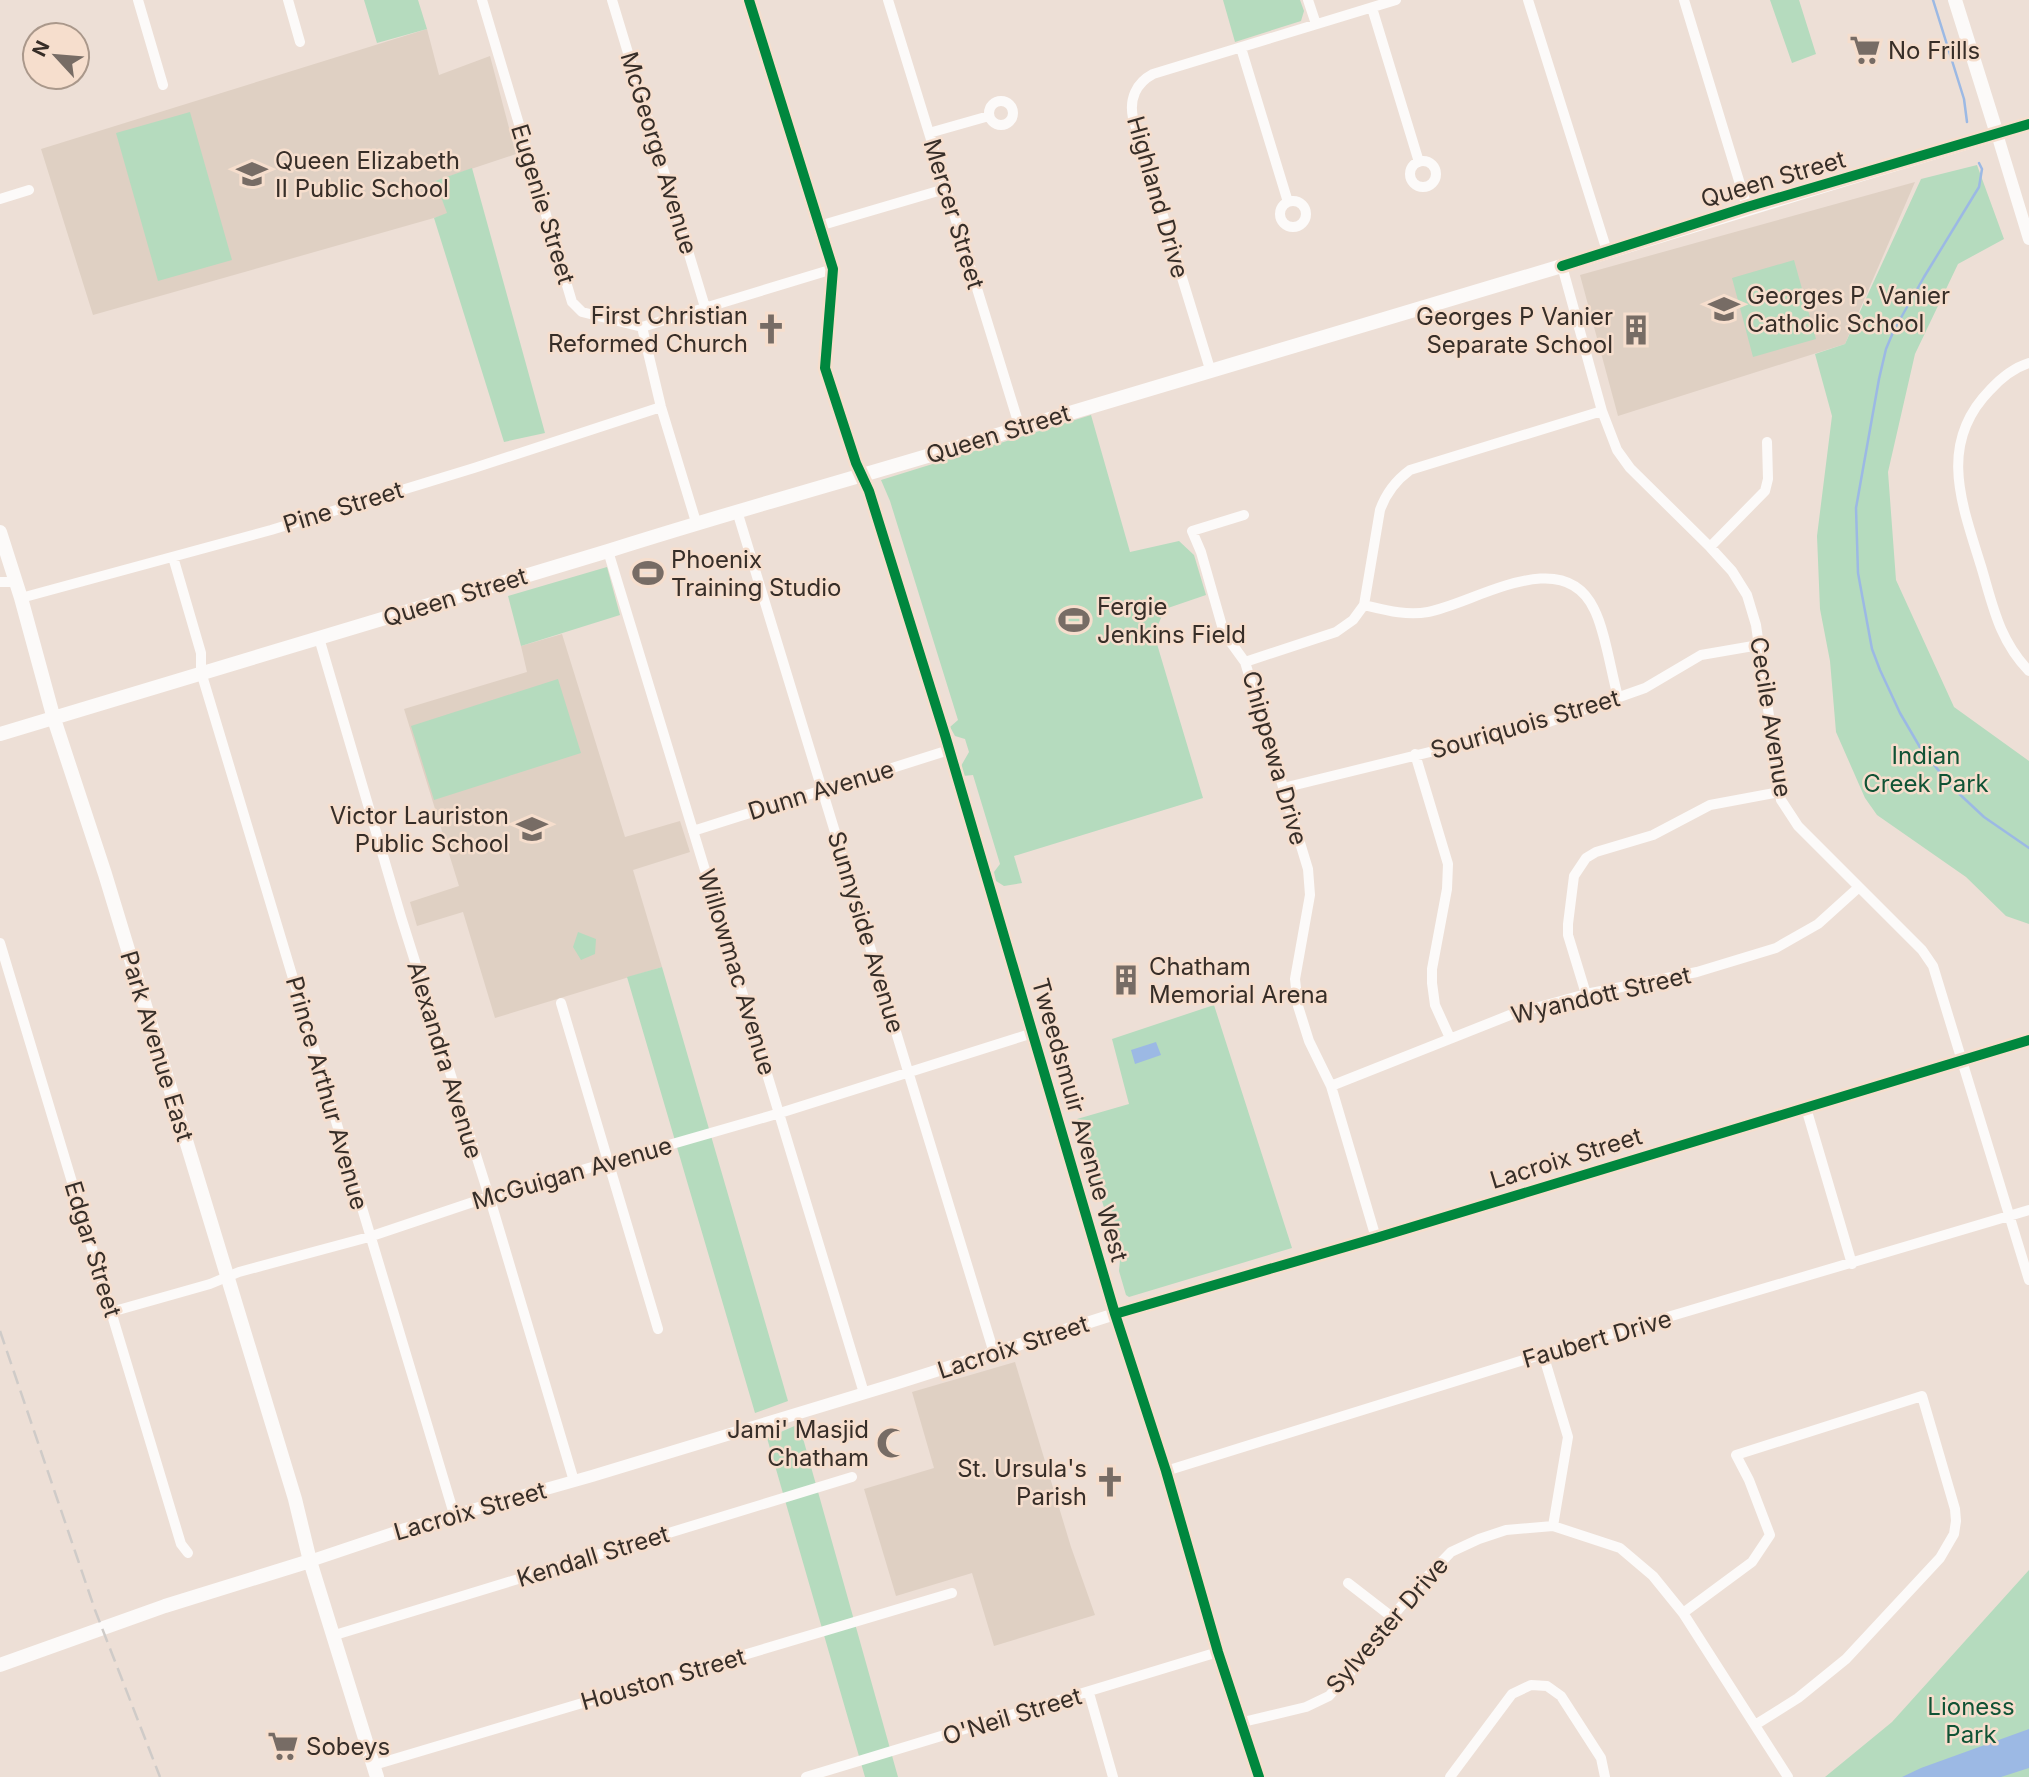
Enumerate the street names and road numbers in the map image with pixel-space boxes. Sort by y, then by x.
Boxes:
street label: McGeorge Avenue [614,48,704,258]
street label: Highland Drive [1121,113,1195,281]
street label: Eugenie Street [505,120,581,288]
street label: Mercer Street [917,135,991,293]
street label: Queen Street [1697,144,1849,213]
street label: Queen Street [922,398,1074,470]
street label: Pine Street [280,475,407,539]
street label: Queen Street [379,561,531,633]
street label: Cecile Avenue [1744,635,1798,799]
street label: Chippewa Drive [1236,668,1314,848]
street label: Souriquois Street [1427,683,1623,765]
street label: Dunn Avenue [745,754,897,826]
street label: Sunnyside Avenue [822,828,910,1036]
street label: Willowmac Avenue [692,865,782,1079]
street label: Park Avenue East [114,947,200,1145]
street label: Alexandra Avenue [401,958,489,1162]
street label: Wyandott Street [1508,960,1694,1030]
street label: Prince Arthur Avenue [280,973,374,1213]
street label: Tweedsmuir Avenue West [1026,975,1134,1265]
street label: Lacroix Street [1487,1121,1646,1195]
street label: McGuigan Avenue [469,1131,675,1215]
street label: Edgar Street [59,1177,127,1321]
street label: Faubert Drive [1519,1304,1675,1374]
street label: Lacroix Street [934,1309,1092,1385]
street label: Lacroix Street [390,1475,550,1547]
street label: Kendall Street [513,1519,673,1593]
street label: Sylvester Drive [1320,1551,1454,1699]
street label: Houston Street [577,1642,749,1716]
street label: O'Neil Street [939,1681,1085,1751]

